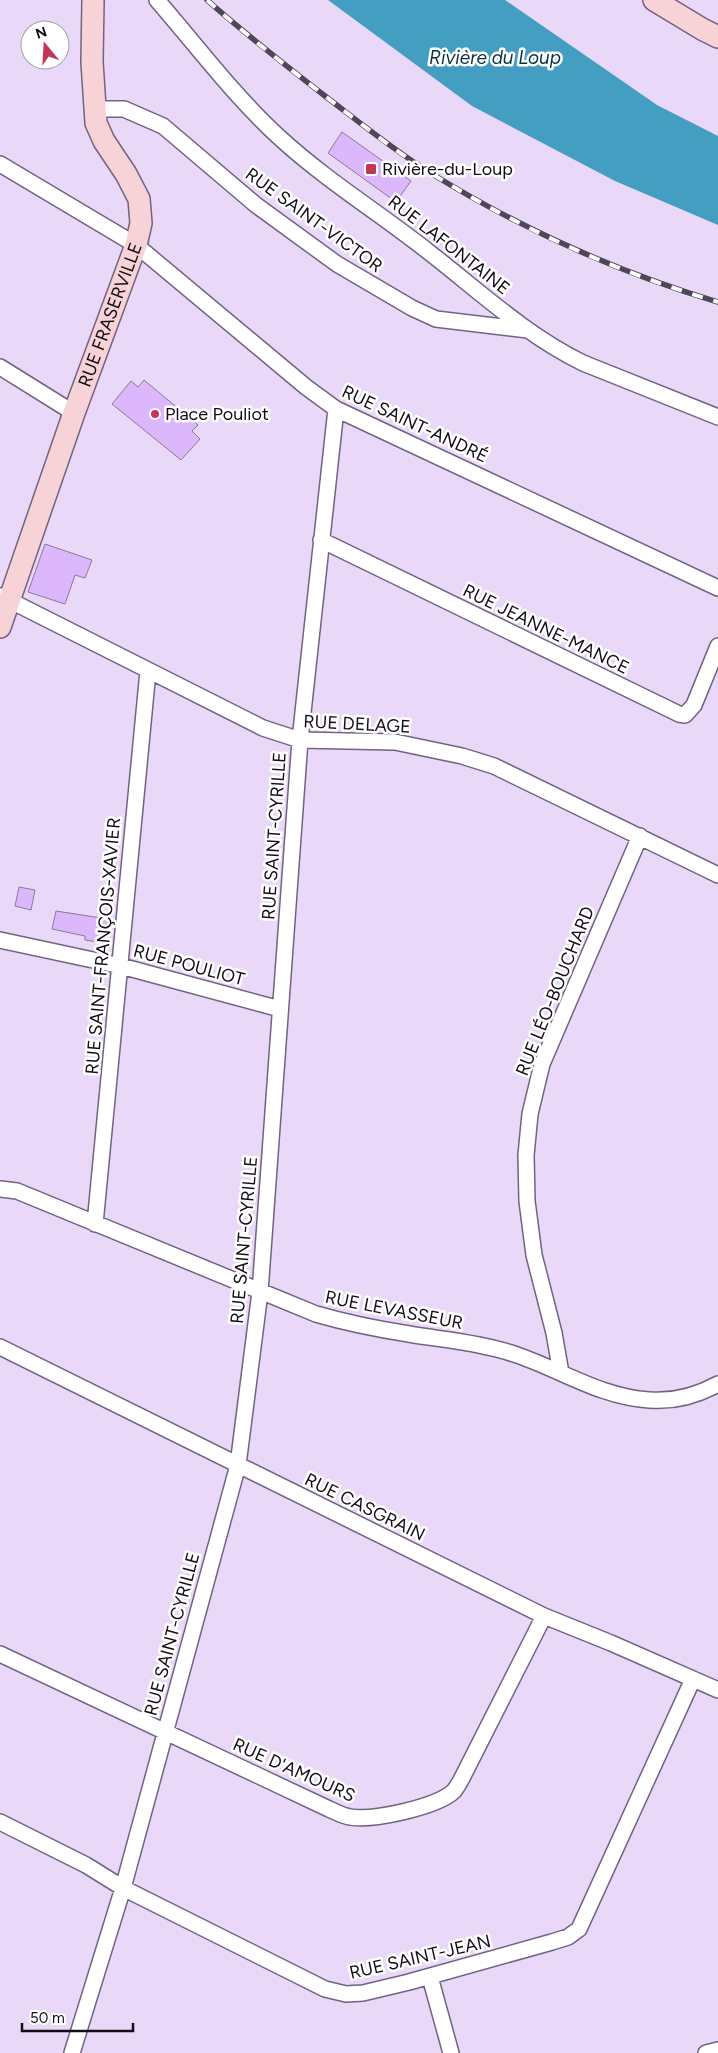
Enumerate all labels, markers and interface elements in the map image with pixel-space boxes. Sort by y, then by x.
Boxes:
north arrow [20,20,70,70]
text: N [33,23,49,43]
water label: Rivière du Loup [429,46,561,69]
place label: Rivière-du-Loup [382,158,513,180]
marker: Rivière-du-Loup [364,162,378,176]
street label: RUE SAINT-VICTOR [241,163,387,277]
street label: RUE LAFONTAINE [384,191,514,299]
street label: RUE FRASERVILLE [74,240,147,390]
street label: RUE SAINT-ANDRÉ [338,380,492,468]
place label: Place Pouliot [165,403,269,425]
marker: Place Pouliot [149,408,161,420]
street label: RUE JEANNE-MANCE [459,579,633,679]
street label: RUE DELAGE [303,710,411,738]
street label: RUE SAINT-CYRILLE [257,751,291,921]
street label: RUE SAINT-FRANÇOIS-XAVIER [81,817,125,1075]
street label: RUE LÉO-BOUCHARD [511,903,599,1079]
street label: RUE POULIOT [131,940,247,990]
street label: RUE SAINT-CYRILLE [226,1155,262,1325]
street label: RUE LEVASSEUR [323,1286,465,1334]
street label: RUE CASGRAIN [301,1468,429,1546]
street label: RUE SAINT-CYRILLE [140,1550,204,1718]
street label: RUE D'AMOURS [229,1733,359,1807]
street label: RUE SAINT-JEAN [347,1930,493,1984]
scale bar [22,2000,134,2032]
text: 50 m [30,2009,65,2027]

